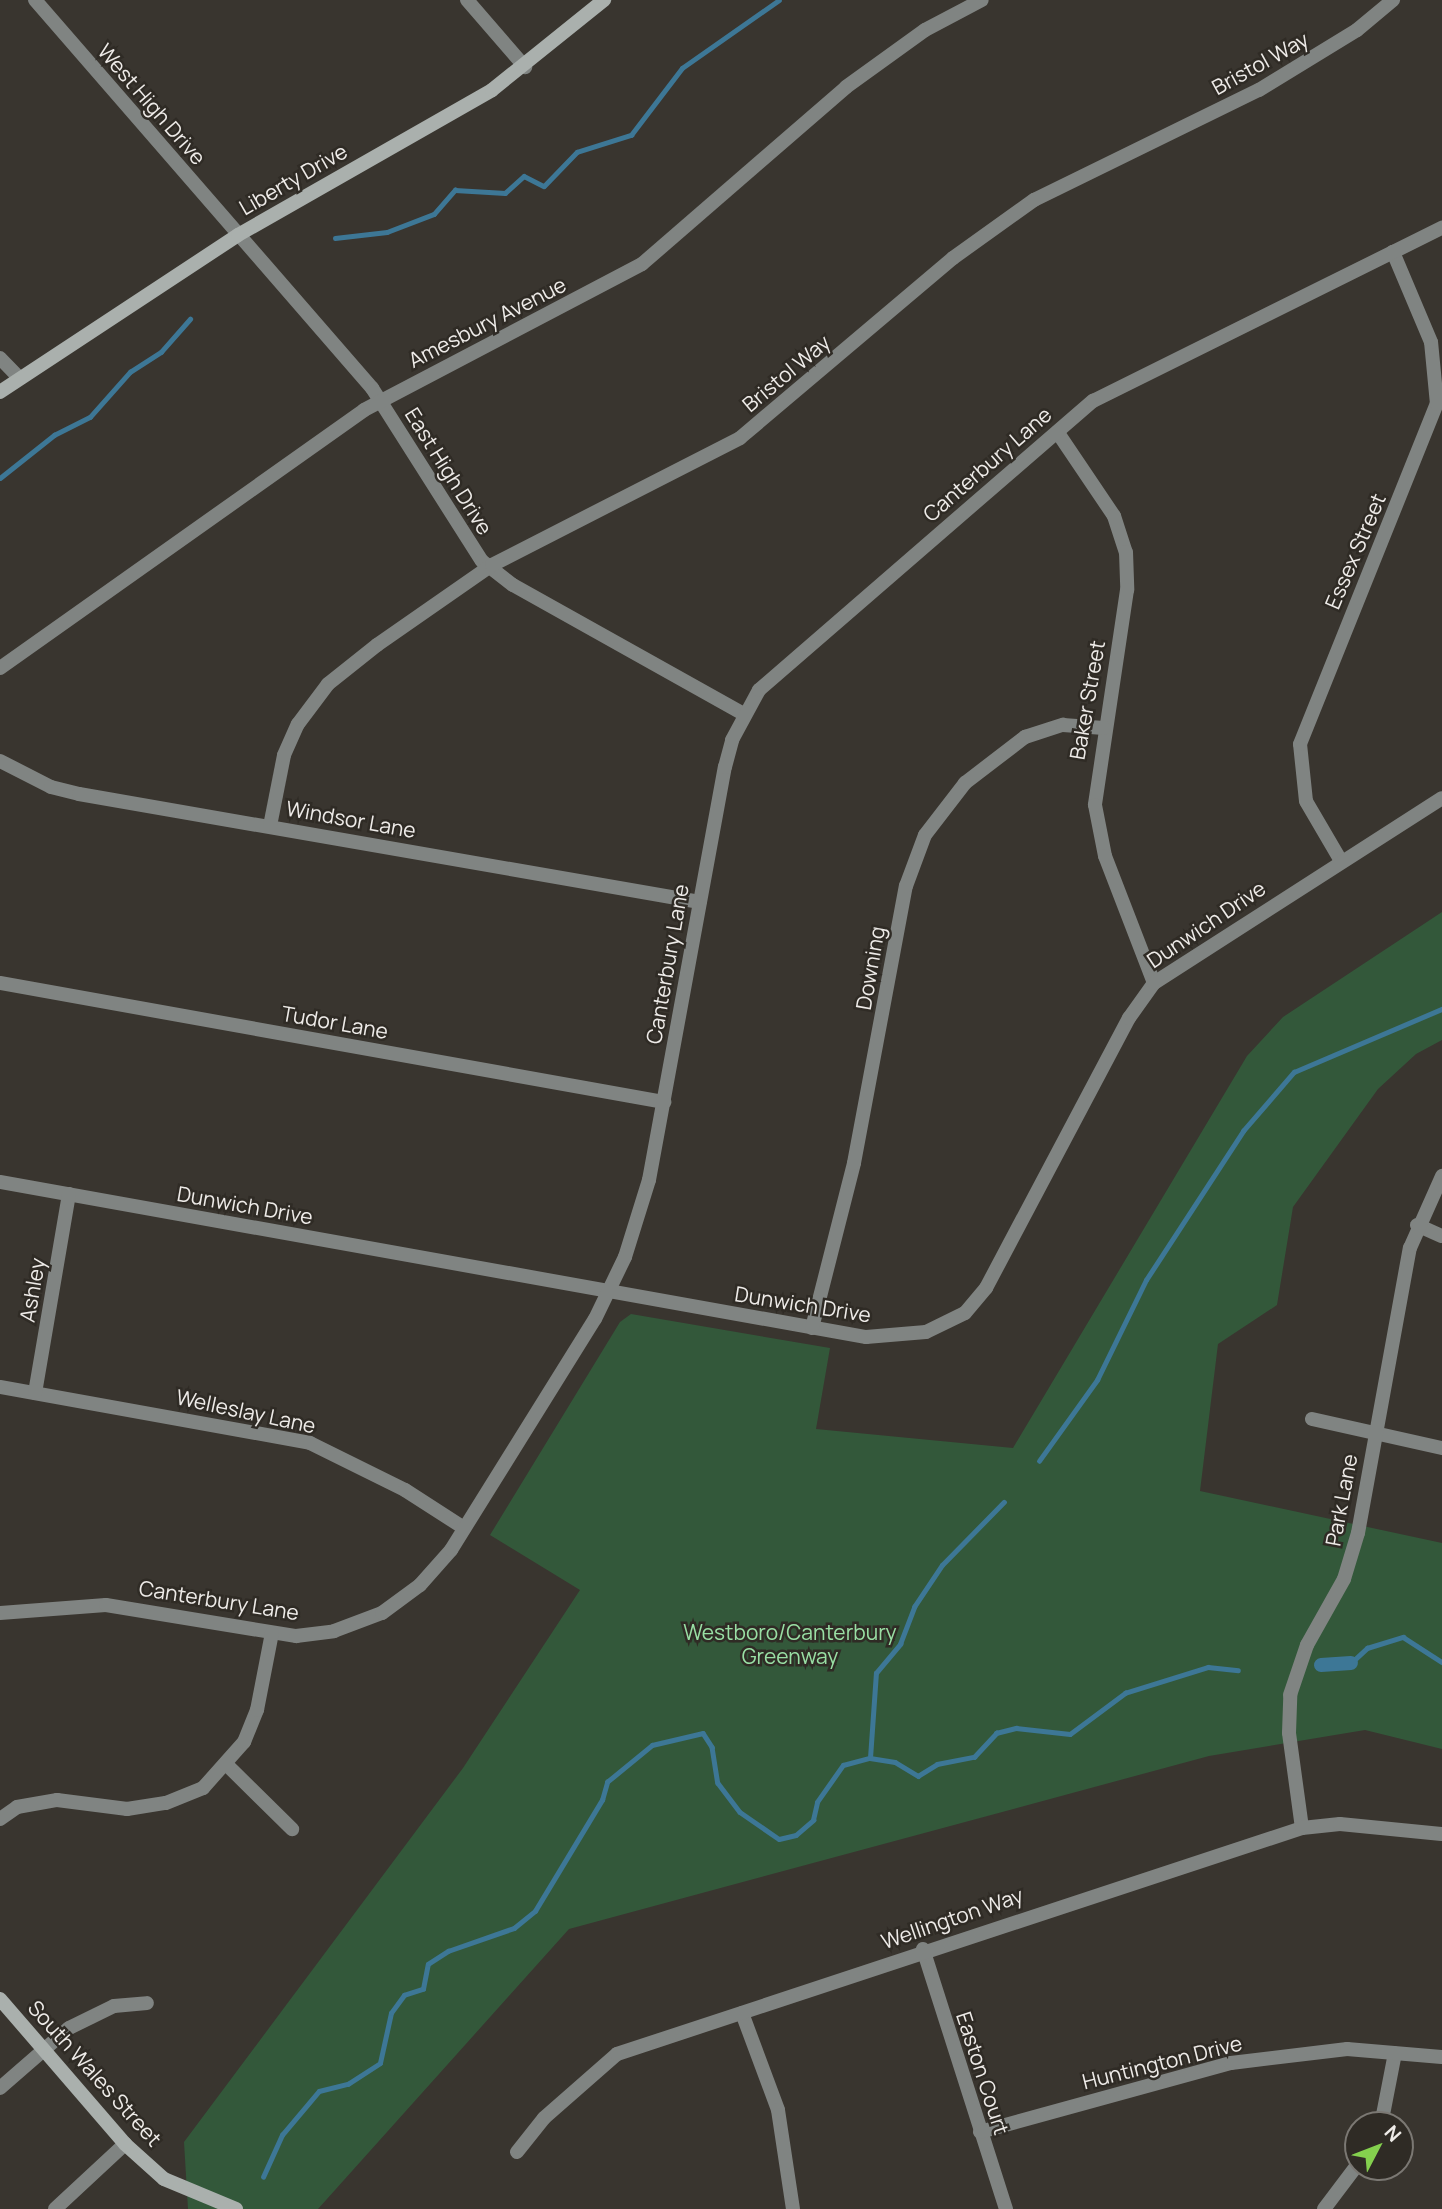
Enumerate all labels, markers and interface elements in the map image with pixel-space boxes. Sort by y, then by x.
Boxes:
street label: Bristol Way [1207,26,1313,100]
street label: West High Drive [93,38,211,170]
street label: Liberty Drive [235,138,351,220]
street label: Amesbury Avenue [404,271,570,373]
street label: Bristol Way [737,329,835,417]
street label: Canterbury Lane [918,401,1056,527]
street label: East High Drive [400,403,498,539]
street label: Essex Street [1319,490,1391,612]
street label: Baker Street [1064,638,1110,762]
street label: Windsor Lane [284,795,418,843]
street label: Dunwich Drive [1142,875,1270,973]
street label: Canterbury Lane [641,882,693,1046]
street label: Downing [850,924,890,1012]
street label: Tudor Lane [280,1000,390,1044]
street label: Dunwich Drive [175,1181,315,1229]
street label: Ashley [14,1256,50,1324]
street label: Dunwich Drive [733,1281,873,1327]
street label: Welleslay Lane [174,1384,318,1438]
street label: Park Lane [1320,1452,1362,1548]
street label: Canterbury Lane [137,1575,301,1625]
park label: Westboro/Canterbury Greenway [683,1619,897,1669]
street label: Wellington Way [878,1882,1026,1954]
street label: South Wales Street [23,1995,167,2151]
street label: Easton Court [951,2008,1015,2138]
street label: Huntington Drive [1080,2030,1244,2094]
north arrow [1344,2111,1414,2181]
text: N [1379,2120,1407,2147]

